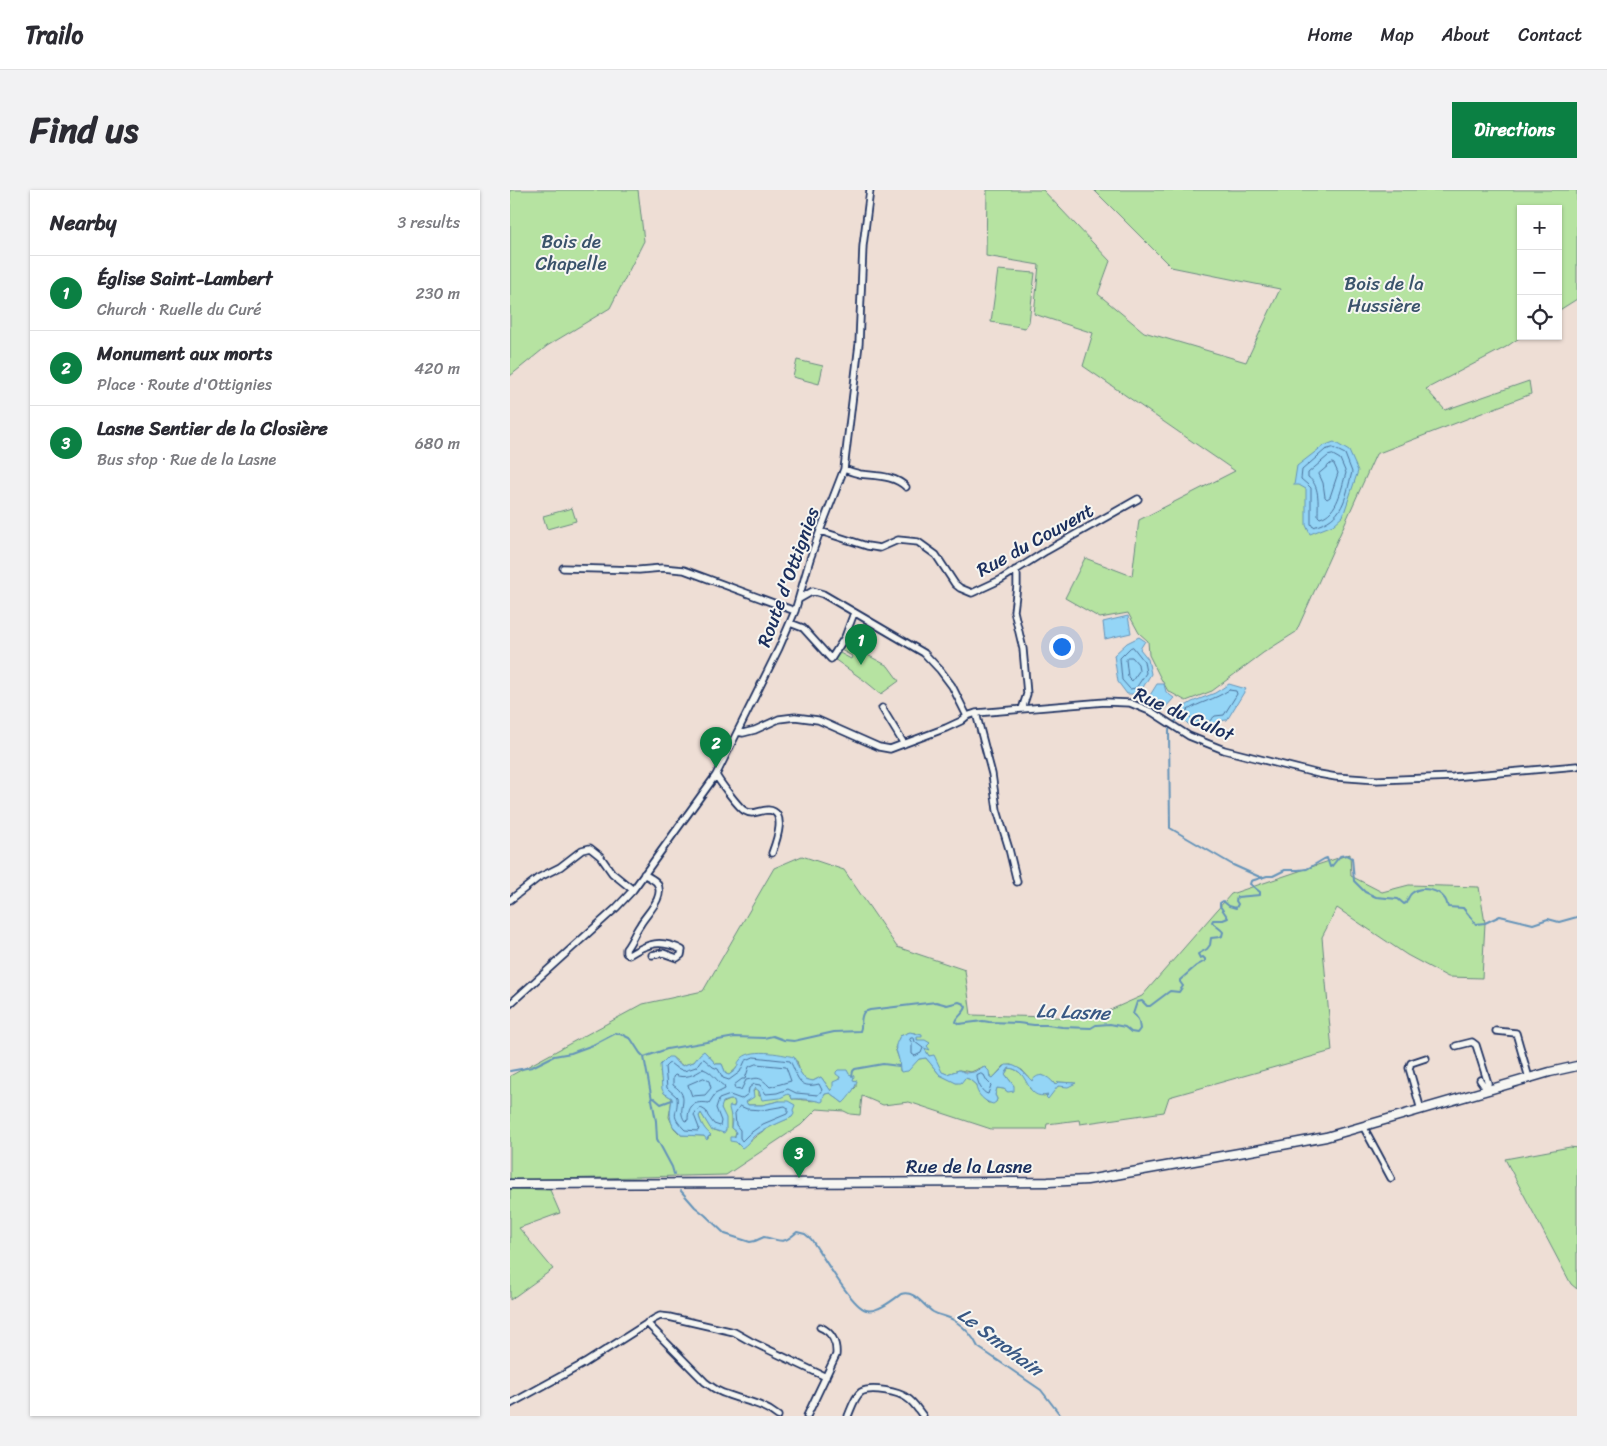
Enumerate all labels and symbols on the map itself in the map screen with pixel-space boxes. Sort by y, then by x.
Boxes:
park label: Bois de Chapelle [535,225,607,280]
park label: Bois de la Hussière [1344,267,1424,322]
street label: Rue du Couvent [970,494,1100,586]
street label: Route d'Ottignies [747,502,829,652]
pin: 1 [845,624,877,665]
your location [1049,634,1075,660]
street label: Rue du Culot [1129,677,1241,751]
pin: 2 [700,727,732,768]
water label: La Lasne [1036,993,1113,1031]
pin: 3 [783,1137,815,1178]
street label: Rue de la Lasne [906,1150,1032,1183]
water label: Le Smohain [950,1298,1052,1387]

